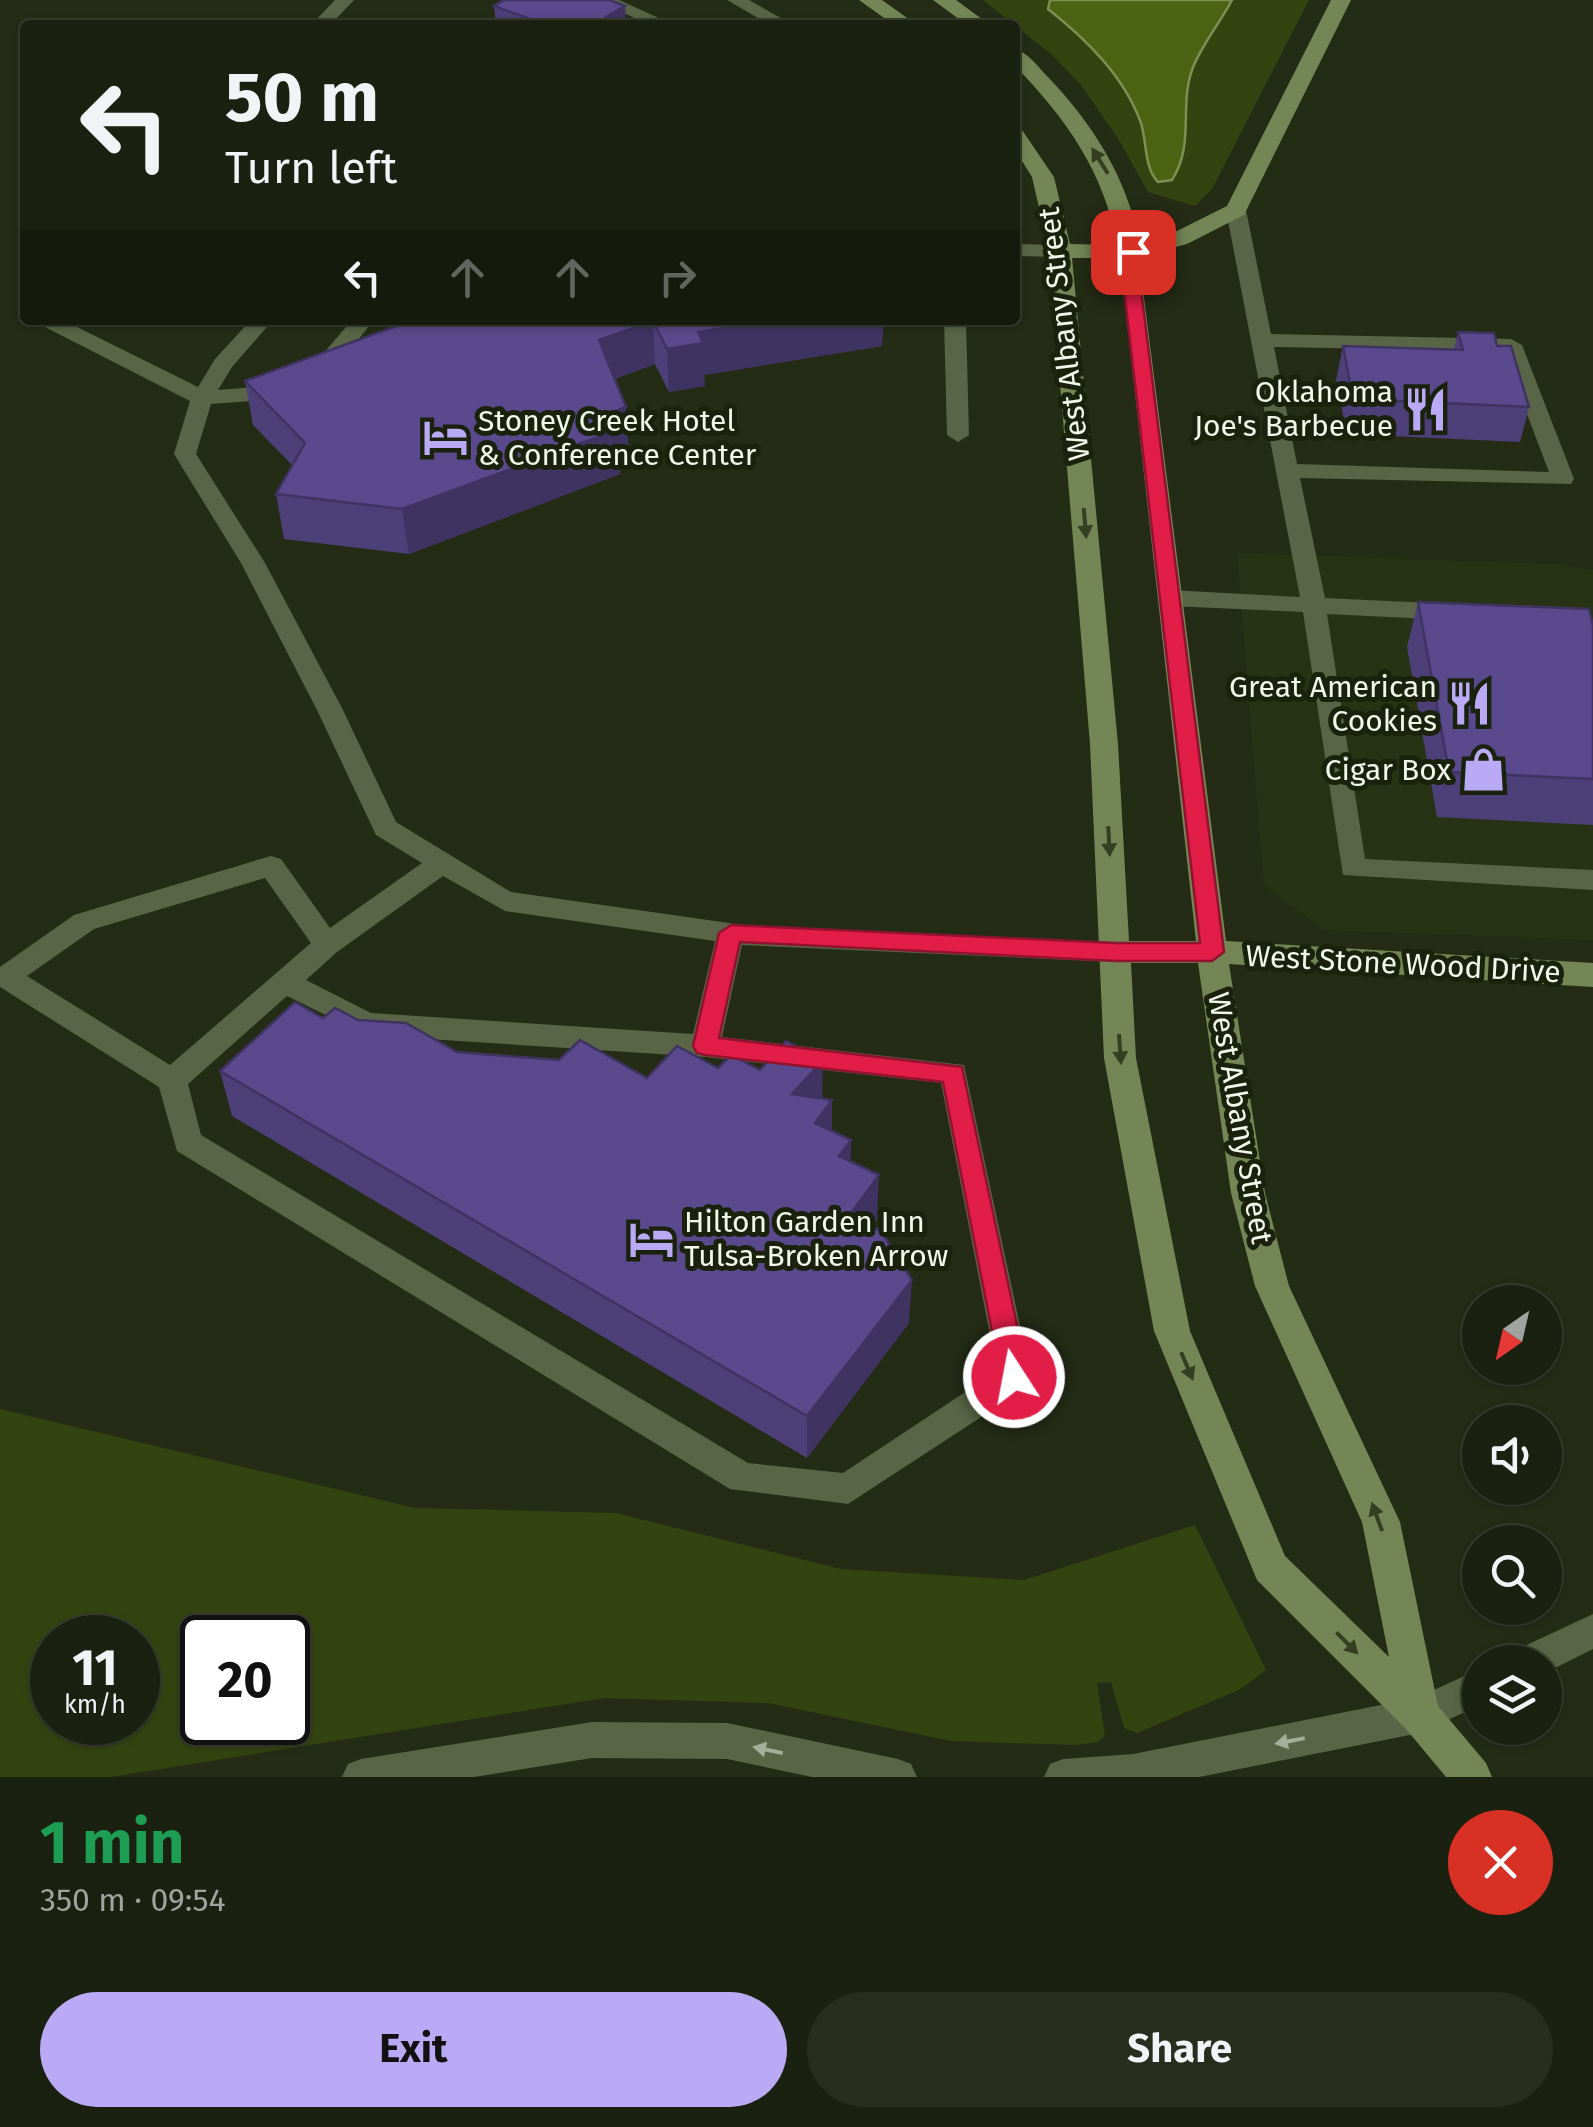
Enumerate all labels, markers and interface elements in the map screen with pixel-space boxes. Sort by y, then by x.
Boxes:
text: 50 m [225,56,379,140]
icon: left [60,60,190,190]
text: Turn left [225,141,397,195]
one-way arrow [1092,147,1109,175]
street label: West Albany Street [1031,205,1097,463]
pin [1091,210,1176,295]
icon: arrive [1106,225,1161,280]
icon: left [335,250,390,305]
icon: ahead [440,250,495,305]
icon: ahead [545,250,600,305]
icon: right [650,250,705,305]
place label: Oklahoma Joe's Barbecue [1194,374,1393,444]
restaurant icon: Oklahoma Joe's Barbecue [1402,385,1450,433]
place label: Stoney Creek Hotel & Conference Center [478,403,757,473]
hotel icon: Stoney Creek Hotel & Conference Center [421,414,469,462]
one-way arrow [1077,507,1093,539]
place label: Great American Cookies [1229,669,1437,739]
restaurant icon: Great American Cookies [1446,680,1494,728]
shop icon: Cigar Box [1460,746,1508,794]
place label: Cigar Box [1325,752,1451,788]
one-way arrow [1101,826,1117,858]
street label: West Stone Wood Drive [1245,938,1561,990]
street label: West Albany Street [1200,989,1280,1247]
one-way arrow [1112,1034,1128,1066]
place label: Hilton Garden Inn Tulsa-Broken Arrow [684,1204,948,1274]
hotel icon: Hilton Garden Inn Tulsa-Broken Arrow [627,1215,675,1263]
north arrow [1462,1285,1562,1385]
map controls [1462,1285,1562,1745]
position arrow [962,1325,1066,1429]
one-way arrow [1179,1352,1195,1381]
button: sound [1462,1405,1562,1505]
one-way arrow [1369,1502,1384,1532]
button: search [1462,1525,1562,1625]
speed limit sign: 20 [180,1615,310,1745]
one-way arrow [1335,1631,1359,1655]
text: 11 [72,1638,118,1698]
button: layers [1462,1645,1562,1745]
text: km/h [64,1690,126,1720]
one-way arrow [1274,1733,1305,1749]
one-way arrow [753,1742,784,1758]
text: 1 min [40,1807,184,1879]
button: close [1448,1810,1553,1915]
text: 350 m · 09:54 [40,1881,226,1919]
button: Exit [40,1992,787,2107]
button: Share [807,1992,1553,2107]

